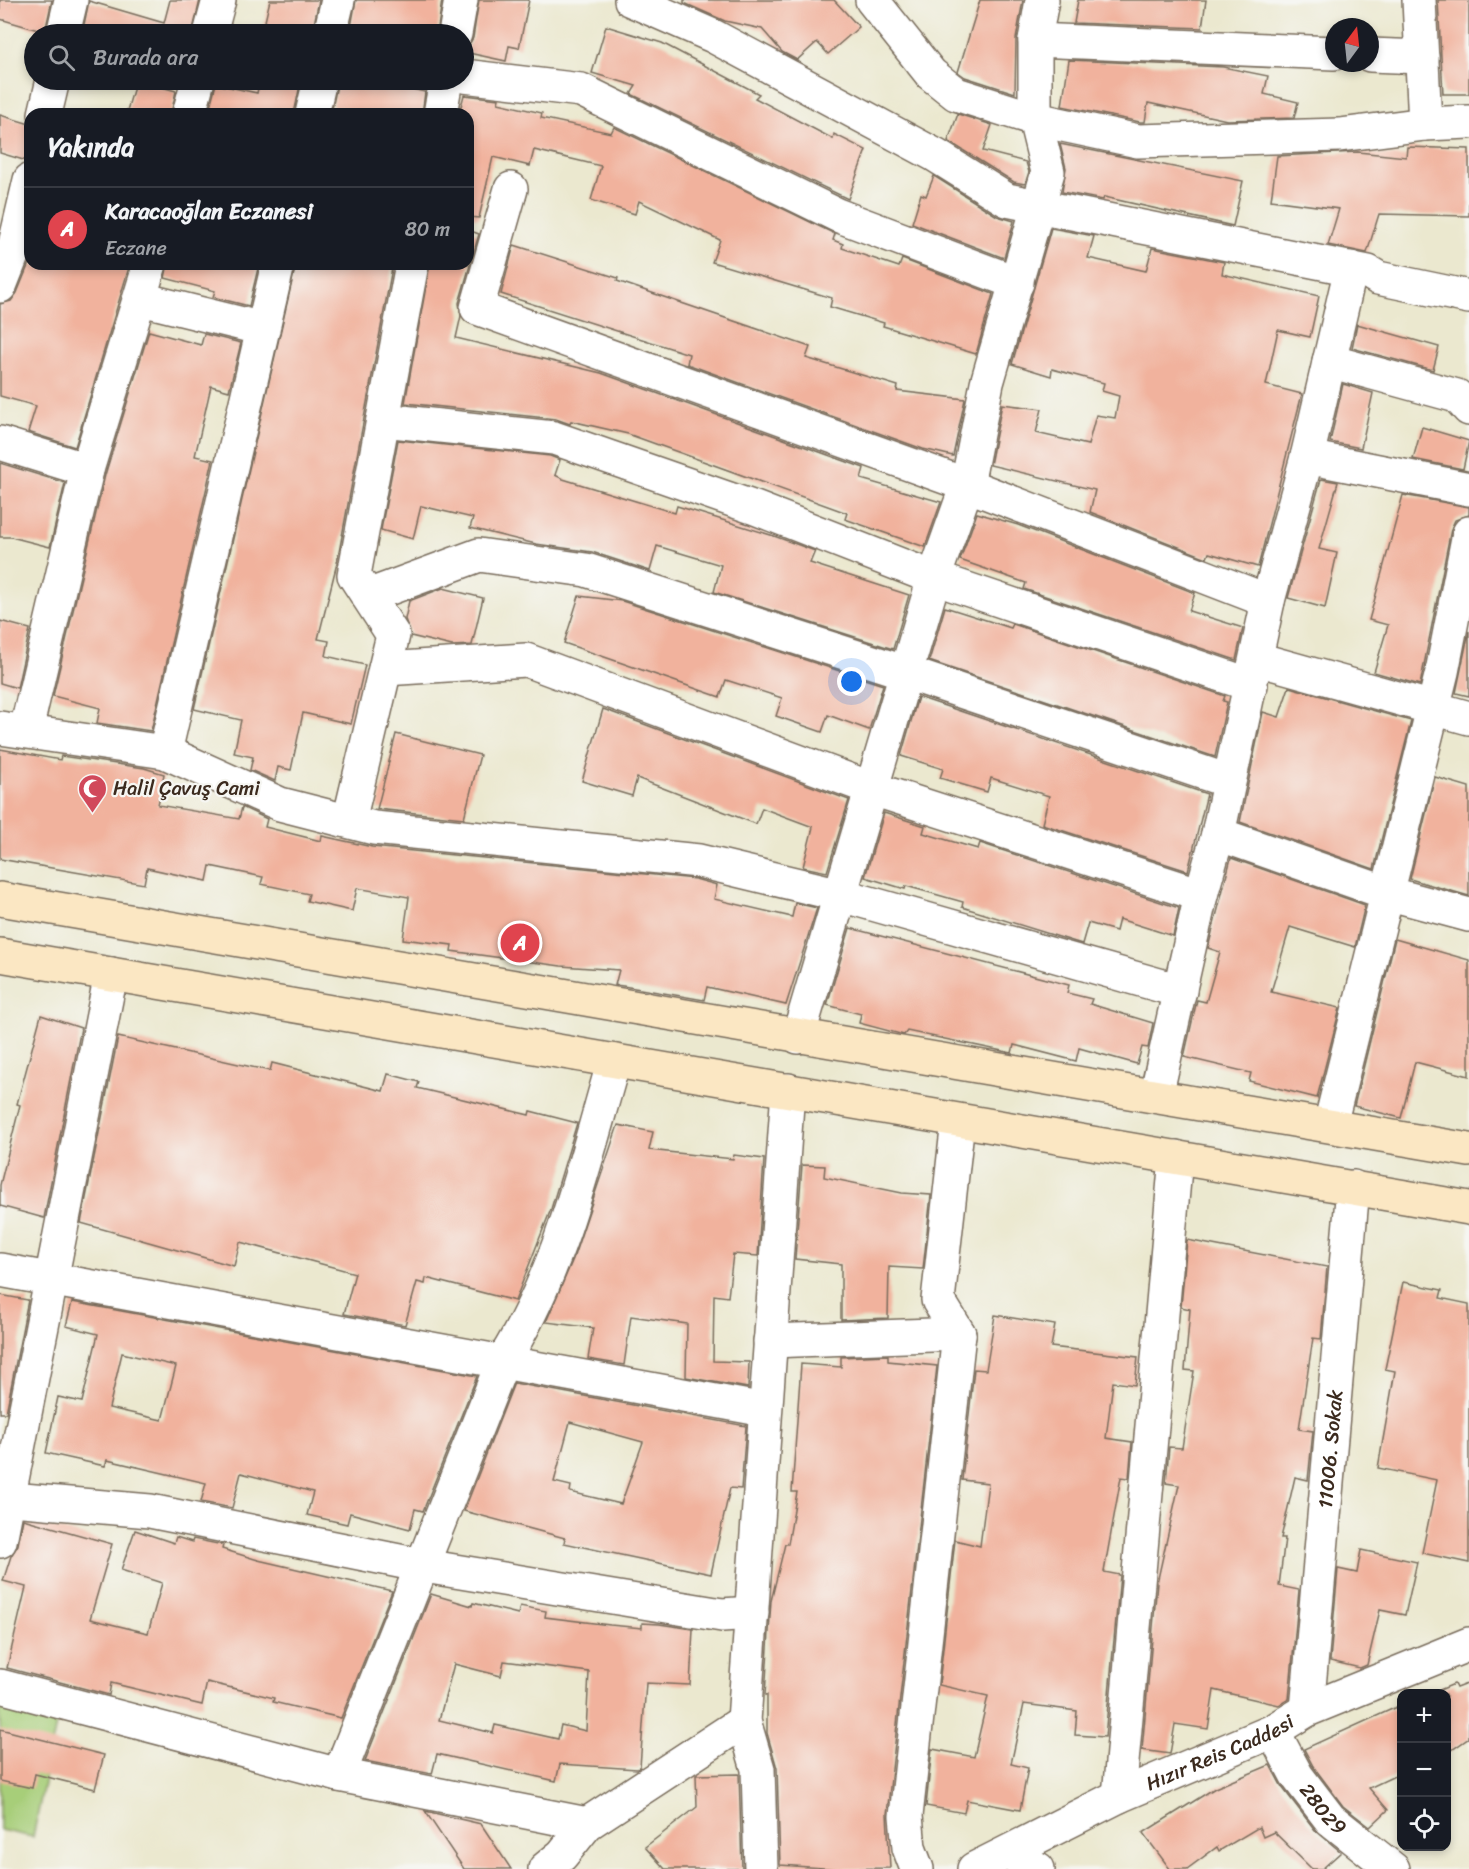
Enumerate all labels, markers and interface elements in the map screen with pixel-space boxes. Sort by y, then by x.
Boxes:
north arrow [1325,18,1379,72]
search box [24,24,474,90]
text: Burada ara [93,38,198,77]
icon: search [45,41,78,74]
text: Yakında [48,124,134,170]
text: Karacaoğlan Eczanesi [105,192,313,231]
text: A [61,212,74,247]
text: 80 m [405,212,450,247]
text: Eczane [105,231,167,266]
your location [837,667,866,696]
place label: Halil Çavuş Cami [113,771,260,806]
mosque icon: Halil Çavuş Cami [76,772,108,814]
pin: A [500,920,540,966]
street label: 11006. Sokak [1307,1388,1353,1510]
map controls [1397,1689,1451,1851]
button: + [1397,1689,1451,1743]
street label: Hızır Reis Caddesi [1140,1704,1302,1800]
button: − [1397,1743,1451,1797]
street label: 28029 [1290,1775,1355,1844]
button: locate [1397,1797,1451,1851]

